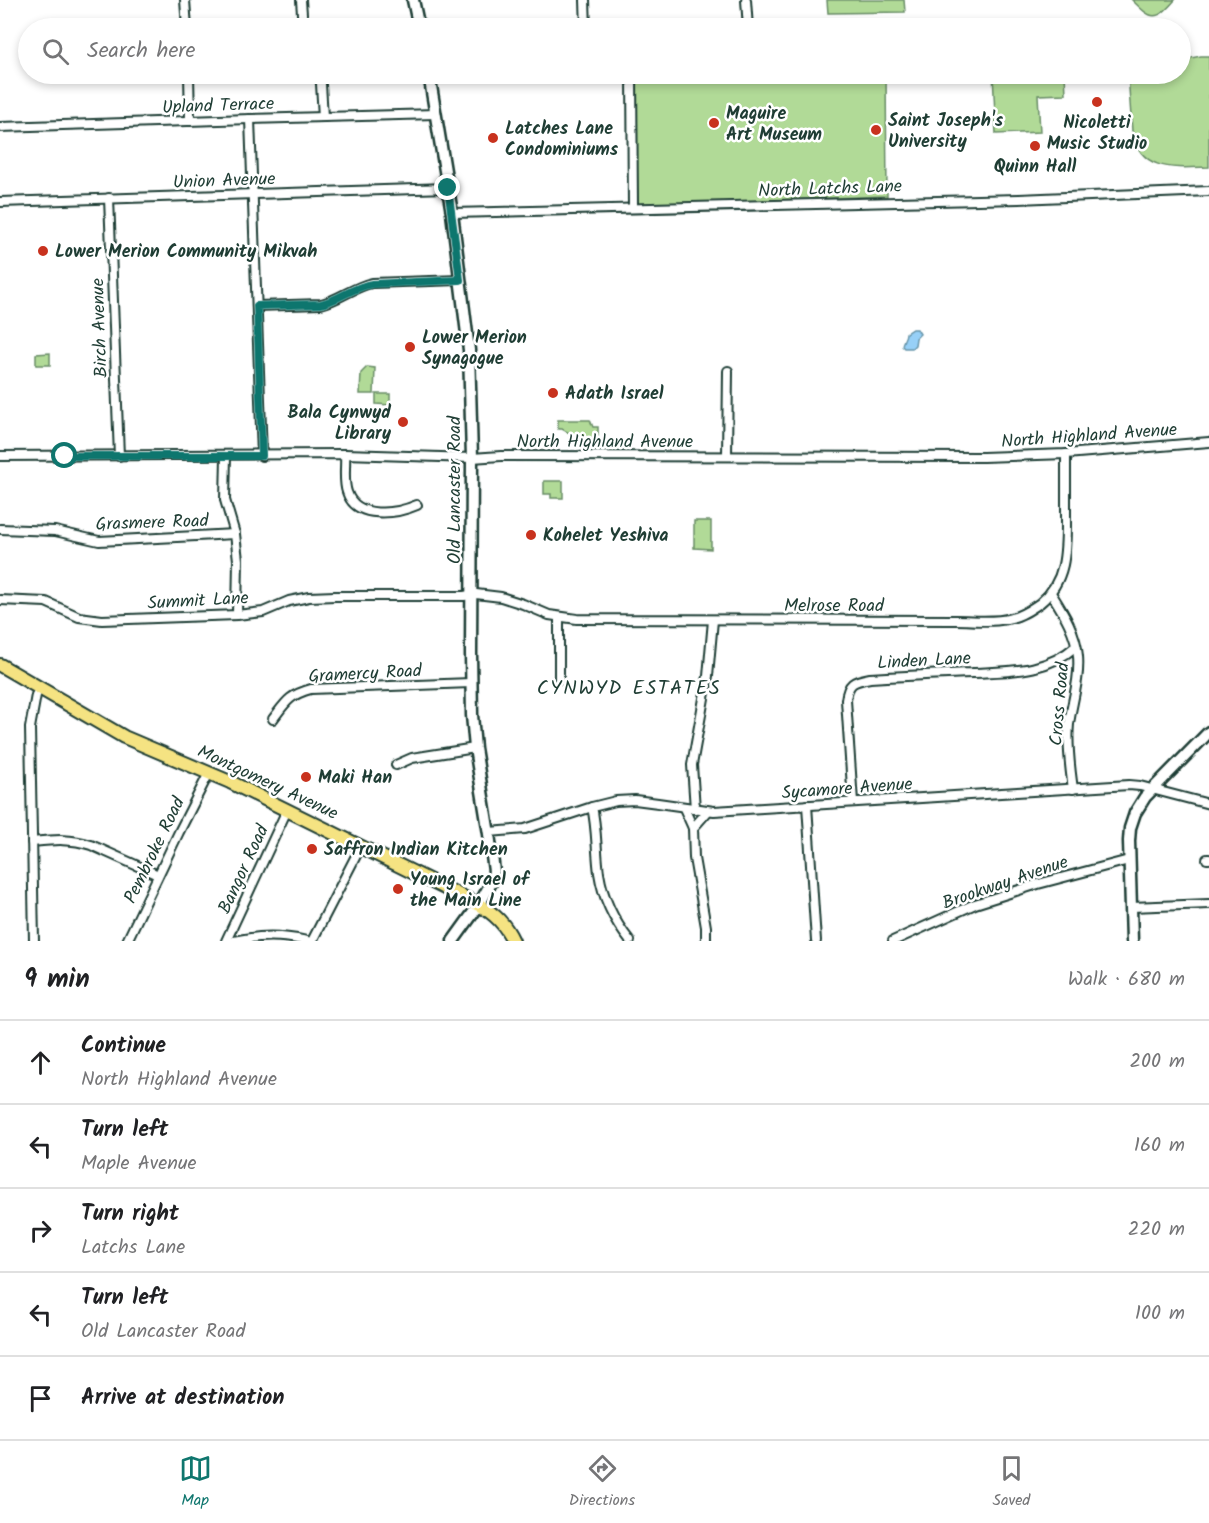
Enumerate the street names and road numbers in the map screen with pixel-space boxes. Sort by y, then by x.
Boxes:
street label: Upland Terrace [161,90,275,123]
street label: Union Avenue [172,165,276,198]
street label: North Latchs Lane [758,172,902,207]
street label: Birch Avenue [84,278,117,378]
street label: Old Lancaster Road [441,415,470,564]
street label: North Highland Avenue [1000,416,1178,457]
street label: North Highland Avenue [517,428,693,457]
street label: Grasmere Road [95,507,210,540]
street label: Summit Lane [147,584,249,619]
street label: Melrose Road [784,592,885,621]
street label: Linden Lane [877,645,972,678]
street label: Gramercy Road [308,657,424,692]
street label: Cross Road [1042,660,1079,747]
street label: Montgomery Avenue [192,738,343,829]
street label: Sycamore Avenue [781,770,914,809]
street label: Pembroke Road [117,791,194,909]
street label: Bangor Road [211,819,278,919]
street label: Brookway Avenue [939,848,1072,919]

